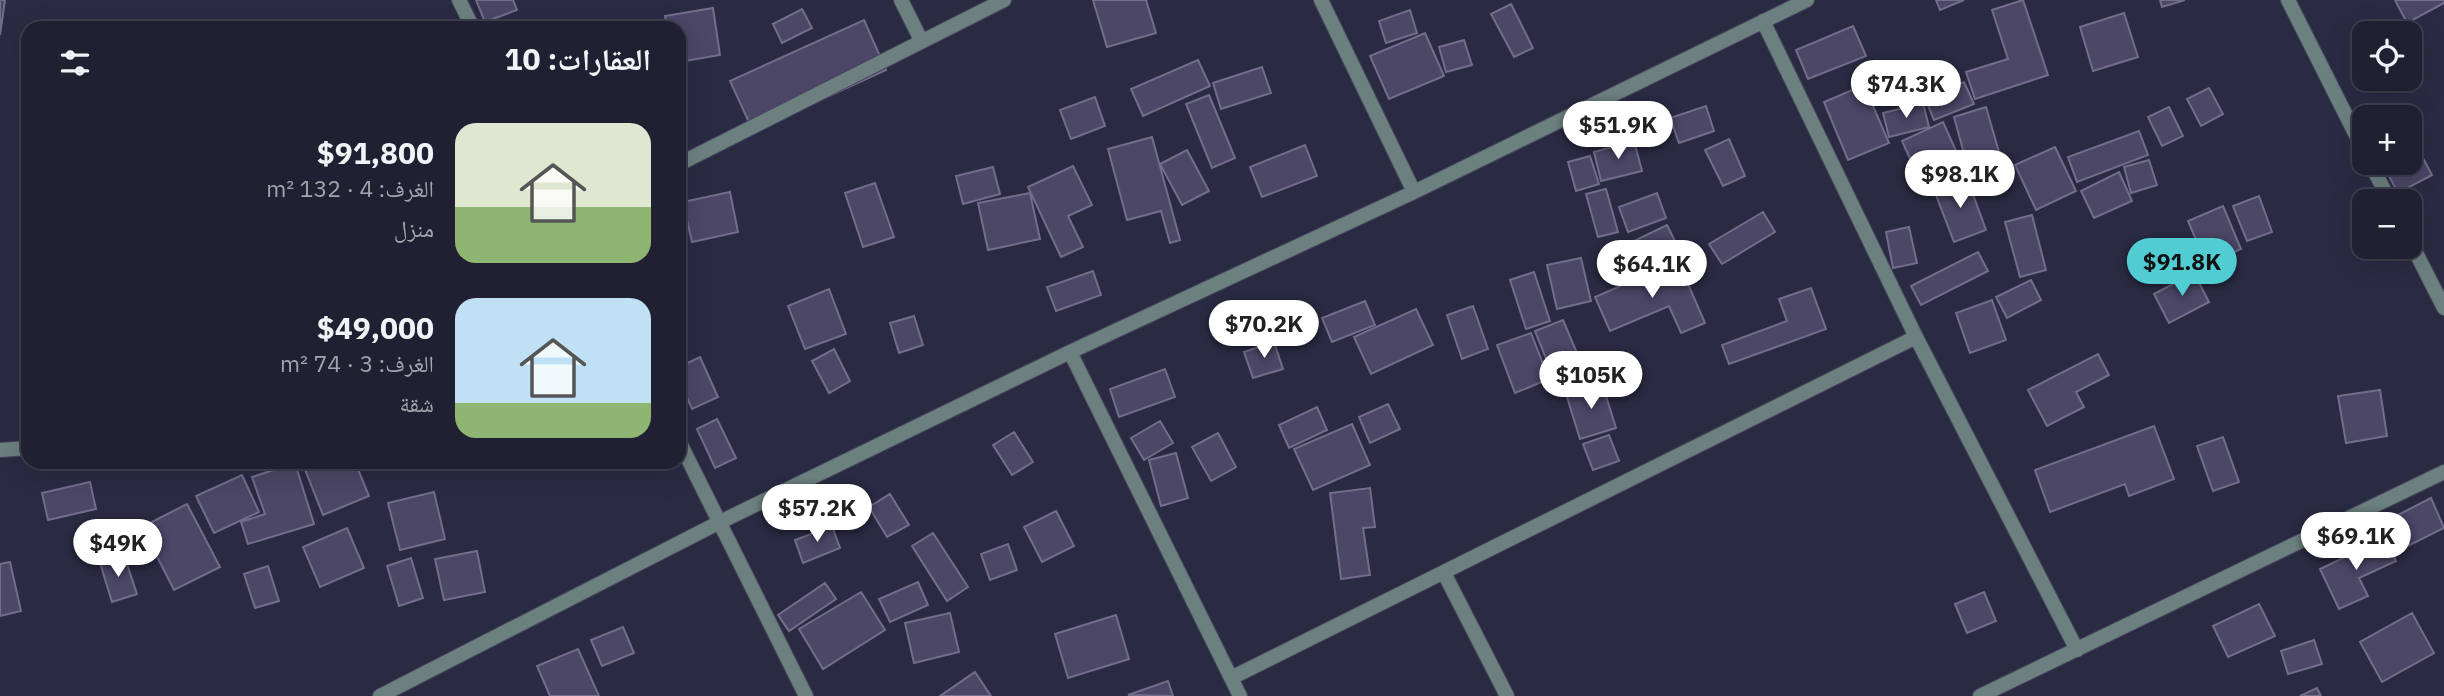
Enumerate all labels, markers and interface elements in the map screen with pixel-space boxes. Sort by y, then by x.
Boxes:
map controls [2352,21,2422,259]
button: locate [2352,21,2422,91]
text: العقارات: 10 [505,39,651,78]
icon: filters [56,44,94,82]
pin: $74.3K [1849,60,1963,120]
text: $74.3K [1867,68,1945,98]
pin: $51.9K [1561,102,1675,161]
button: + [2352,105,2422,175]
text: $51.9K [1579,109,1657,139]
text: $91,800 [317,133,434,172]
pin: $98.1K [1903,150,2017,210]
icon: home [511,151,595,235]
text: $98.1K [1921,158,1999,188]
text: الغرف: 4 · 132 m² [266,173,434,203]
button: − [2352,189,2422,259]
text: منزل [394,213,434,243]
pin: $91.8K [2125,238,2239,298]
pin: $64.1K [1595,240,1709,300]
text: $91.8K [2143,246,2221,276]
text: $64.1K [1613,248,1691,278]
pin: $70.2K [1207,300,1321,360]
text: $49,000 [317,308,434,347]
text: $70.2K [1225,308,1303,338]
icon: home [511,326,595,410]
text: الغرف: 3 · 74 m² [280,348,434,378]
pin: $105K [1542,352,1640,411]
text: $105K [1555,359,1627,389]
text: شقة [400,388,434,418]
pin: $57.2K [760,484,874,544]
text: $57.2K [778,492,856,522]
pin: $69.1K [2299,512,2413,572]
pin: $49K [77,520,159,579]
text: $69.1K [2317,520,2395,550]
text: $49K [89,527,147,557]

